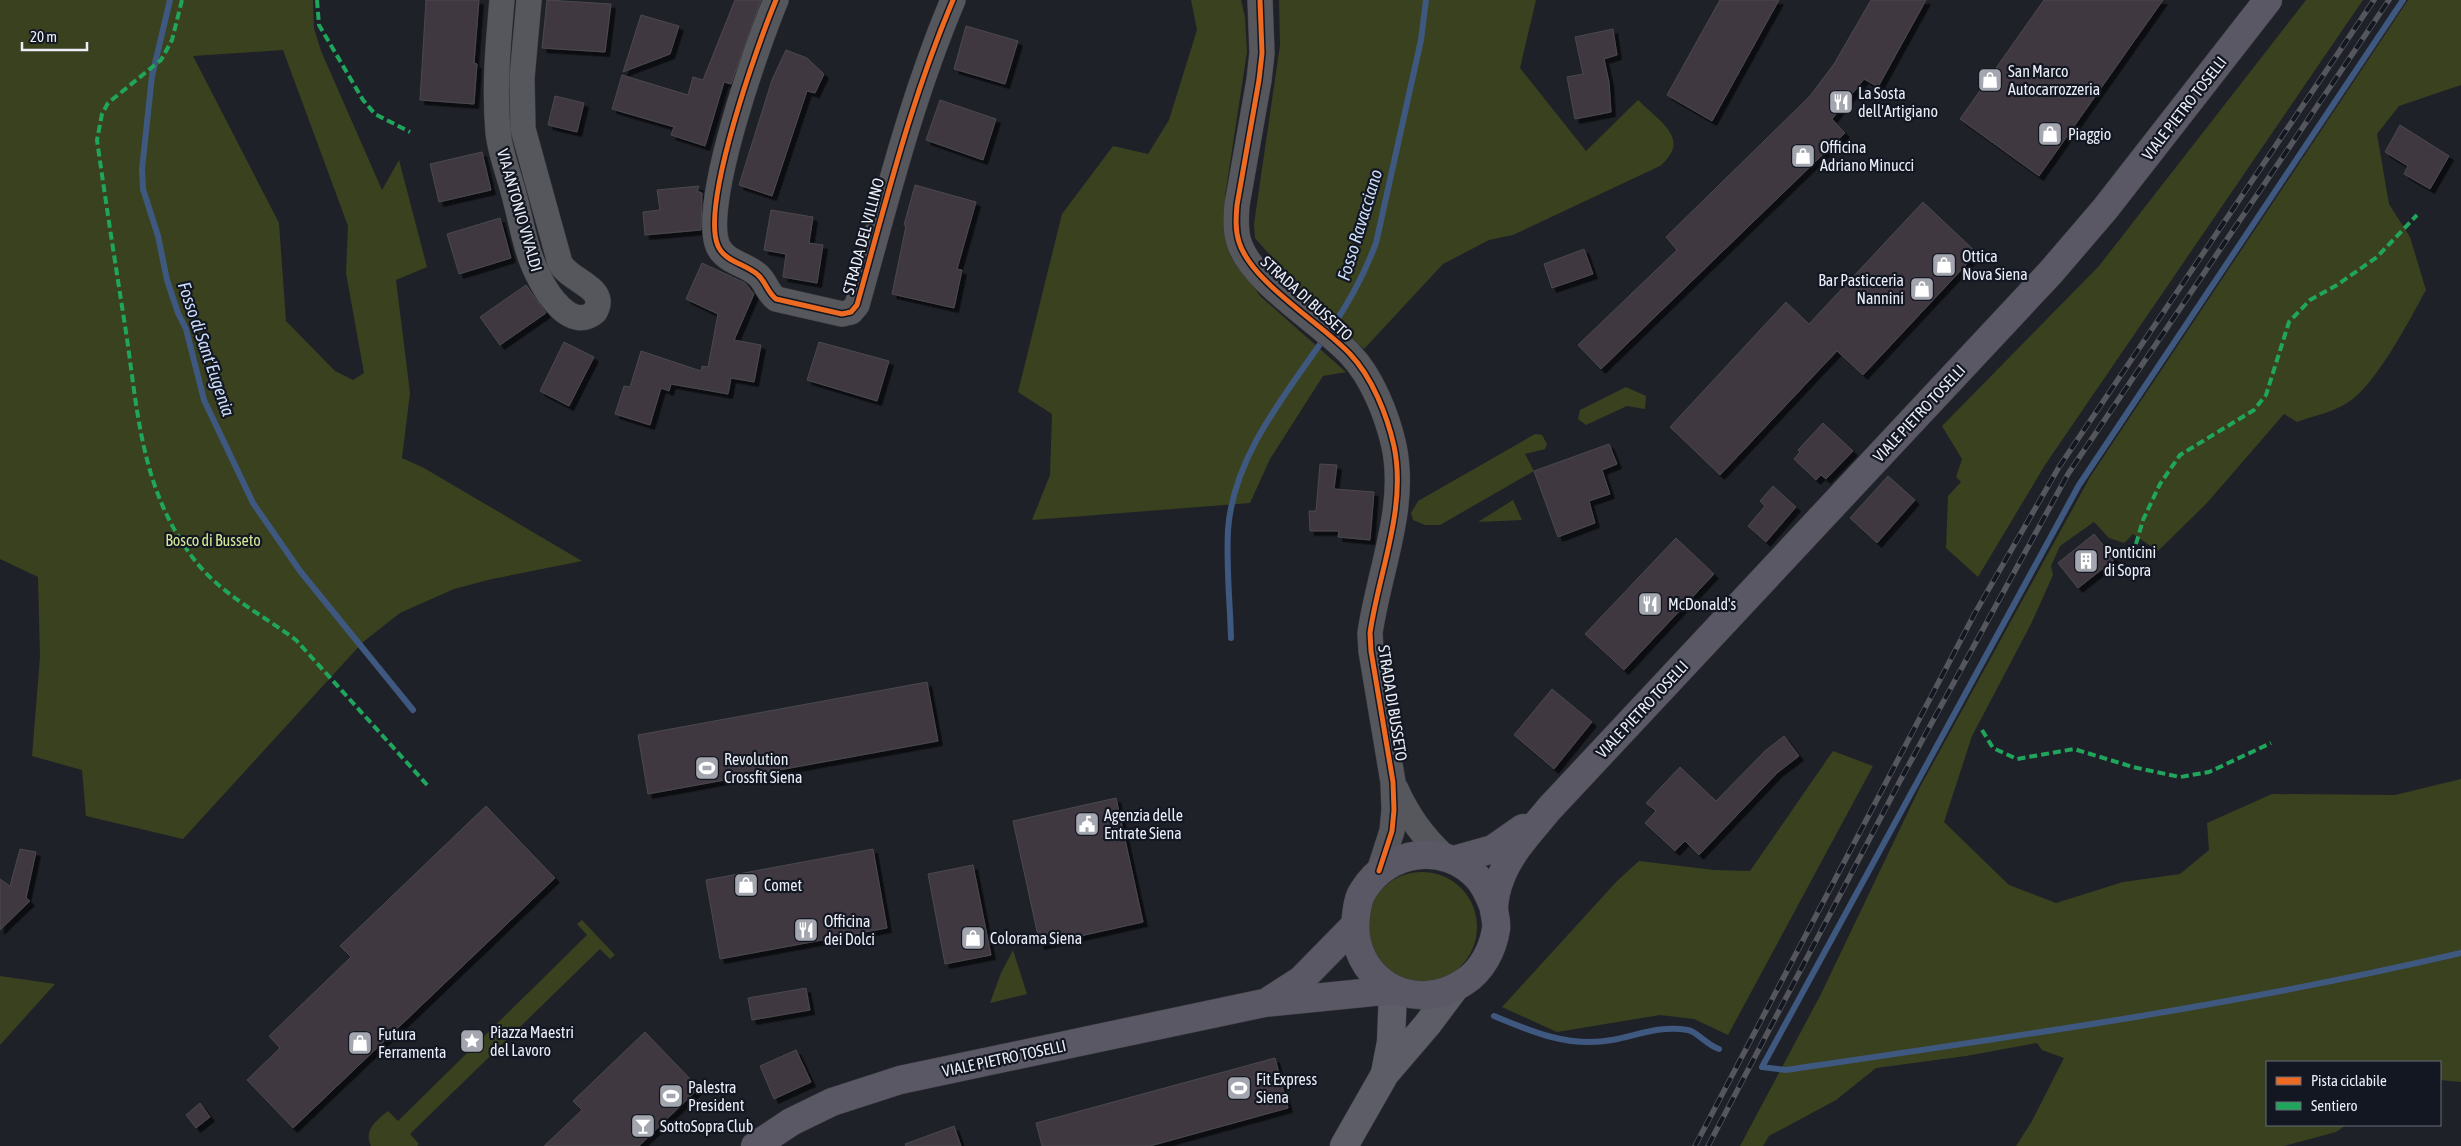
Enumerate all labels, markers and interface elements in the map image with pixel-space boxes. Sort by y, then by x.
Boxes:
scale bar [22,20,88,52]
text: 20 m [30,28,57,45]
street label: VIALE PIETRO TOSELLI [2138,53,2230,163]
place label: San Marco Autocarrozzeria [2008,62,2100,98]
shop icon: San Marco Autocarrozzeria [1977,67,2003,93]
place label: La Sosta dell'Artigiano [1858,84,1938,121]
restaurant icon: La Sosta dell'Artigiano [1828,89,1854,115]
shop icon: Piaggio [2037,121,2063,147]
place label: Piaggio [2068,125,2111,144]
place label: Officina Adriano Minucci [1820,138,1914,174]
shop icon: Officina Adriano Minucci [1790,143,1816,169]
street label: VIA ANTONIO VIVALDI [494,147,546,273]
water label: Fosso Ravacciano [1333,167,1386,283]
street label: STRADA DEL VILLINO [839,176,887,296]
place label: Ottica Nova Siena [1962,247,2028,283]
street label: STRADA DI BUSSETO [1257,252,1357,344]
shop icon: Ottica Nova Siena [1931,252,1957,278]
place label: Bar Pasticceria Nannini [1818,271,1904,307]
shop icon: Bar Pasticceria Nannini [1909,276,1935,302]
water label: Fosso di Sant'Eugenia [174,279,240,419]
street label: VIALE PIETRO TOSELLI [1869,361,1969,465]
park label: Bosco di Busseto [165,531,261,549]
place label: Ponticini di Sopra [2104,543,2156,580]
building icon: Ponticini di Sopra [2073,548,2099,574]
restaurant icon: McDonald's [1637,591,1663,617]
place label: McDonald's [1668,595,1737,613]
street label: STRADA DI BUSSETO [1375,644,1411,762]
street label: VIALE PIETRO TOSELLI [1592,657,1692,761]
place label: Revolution Crossfit Siena [724,750,803,786]
sports icon: Revolution Crossfit Siena [694,755,720,781]
place label: Agenzia delle Entrate Siena [1104,806,1183,842]
public building icon: Agenzia delle Entrate Siena [1074,811,1100,837]
shop icon: Comet [733,872,759,898]
place label: Comet [764,876,803,894]
place label: Officina dei Dolci [824,912,875,948]
restaurant icon: Officina dei Dolci [793,917,819,943]
shop icon: Colorama Siena [960,925,986,951]
place label: Colorama Siena [990,929,1082,947]
place label: Piazza Maestri del Lavoro [490,1023,574,1059]
place label: Futura Ferramenta [378,1025,447,1061]
place icon: Piazza Maestri del Lavoro [459,1028,485,1054]
shop icon: Futura Ferramenta [347,1030,373,1056]
street label: VIALE PIETRO TOSELLI [940,1036,1068,1080]
legend [2266,1061,2441,1126]
place label: Fit Express Siena [1256,1070,1317,1106]
text: Pista ciclabile [2311,1072,2387,1089]
sports icon: Fit Express Siena [1226,1075,1252,1101]
place label: Palestra President [688,1078,745,1114]
sports icon: Palestra President [658,1083,684,1109]
text: Sentiero [2311,1097,2357,1114]
bar icon: SottoSopra Club [630,1113,656,1139]
place label: SottoSopra Club [660,1117,753,1136]

